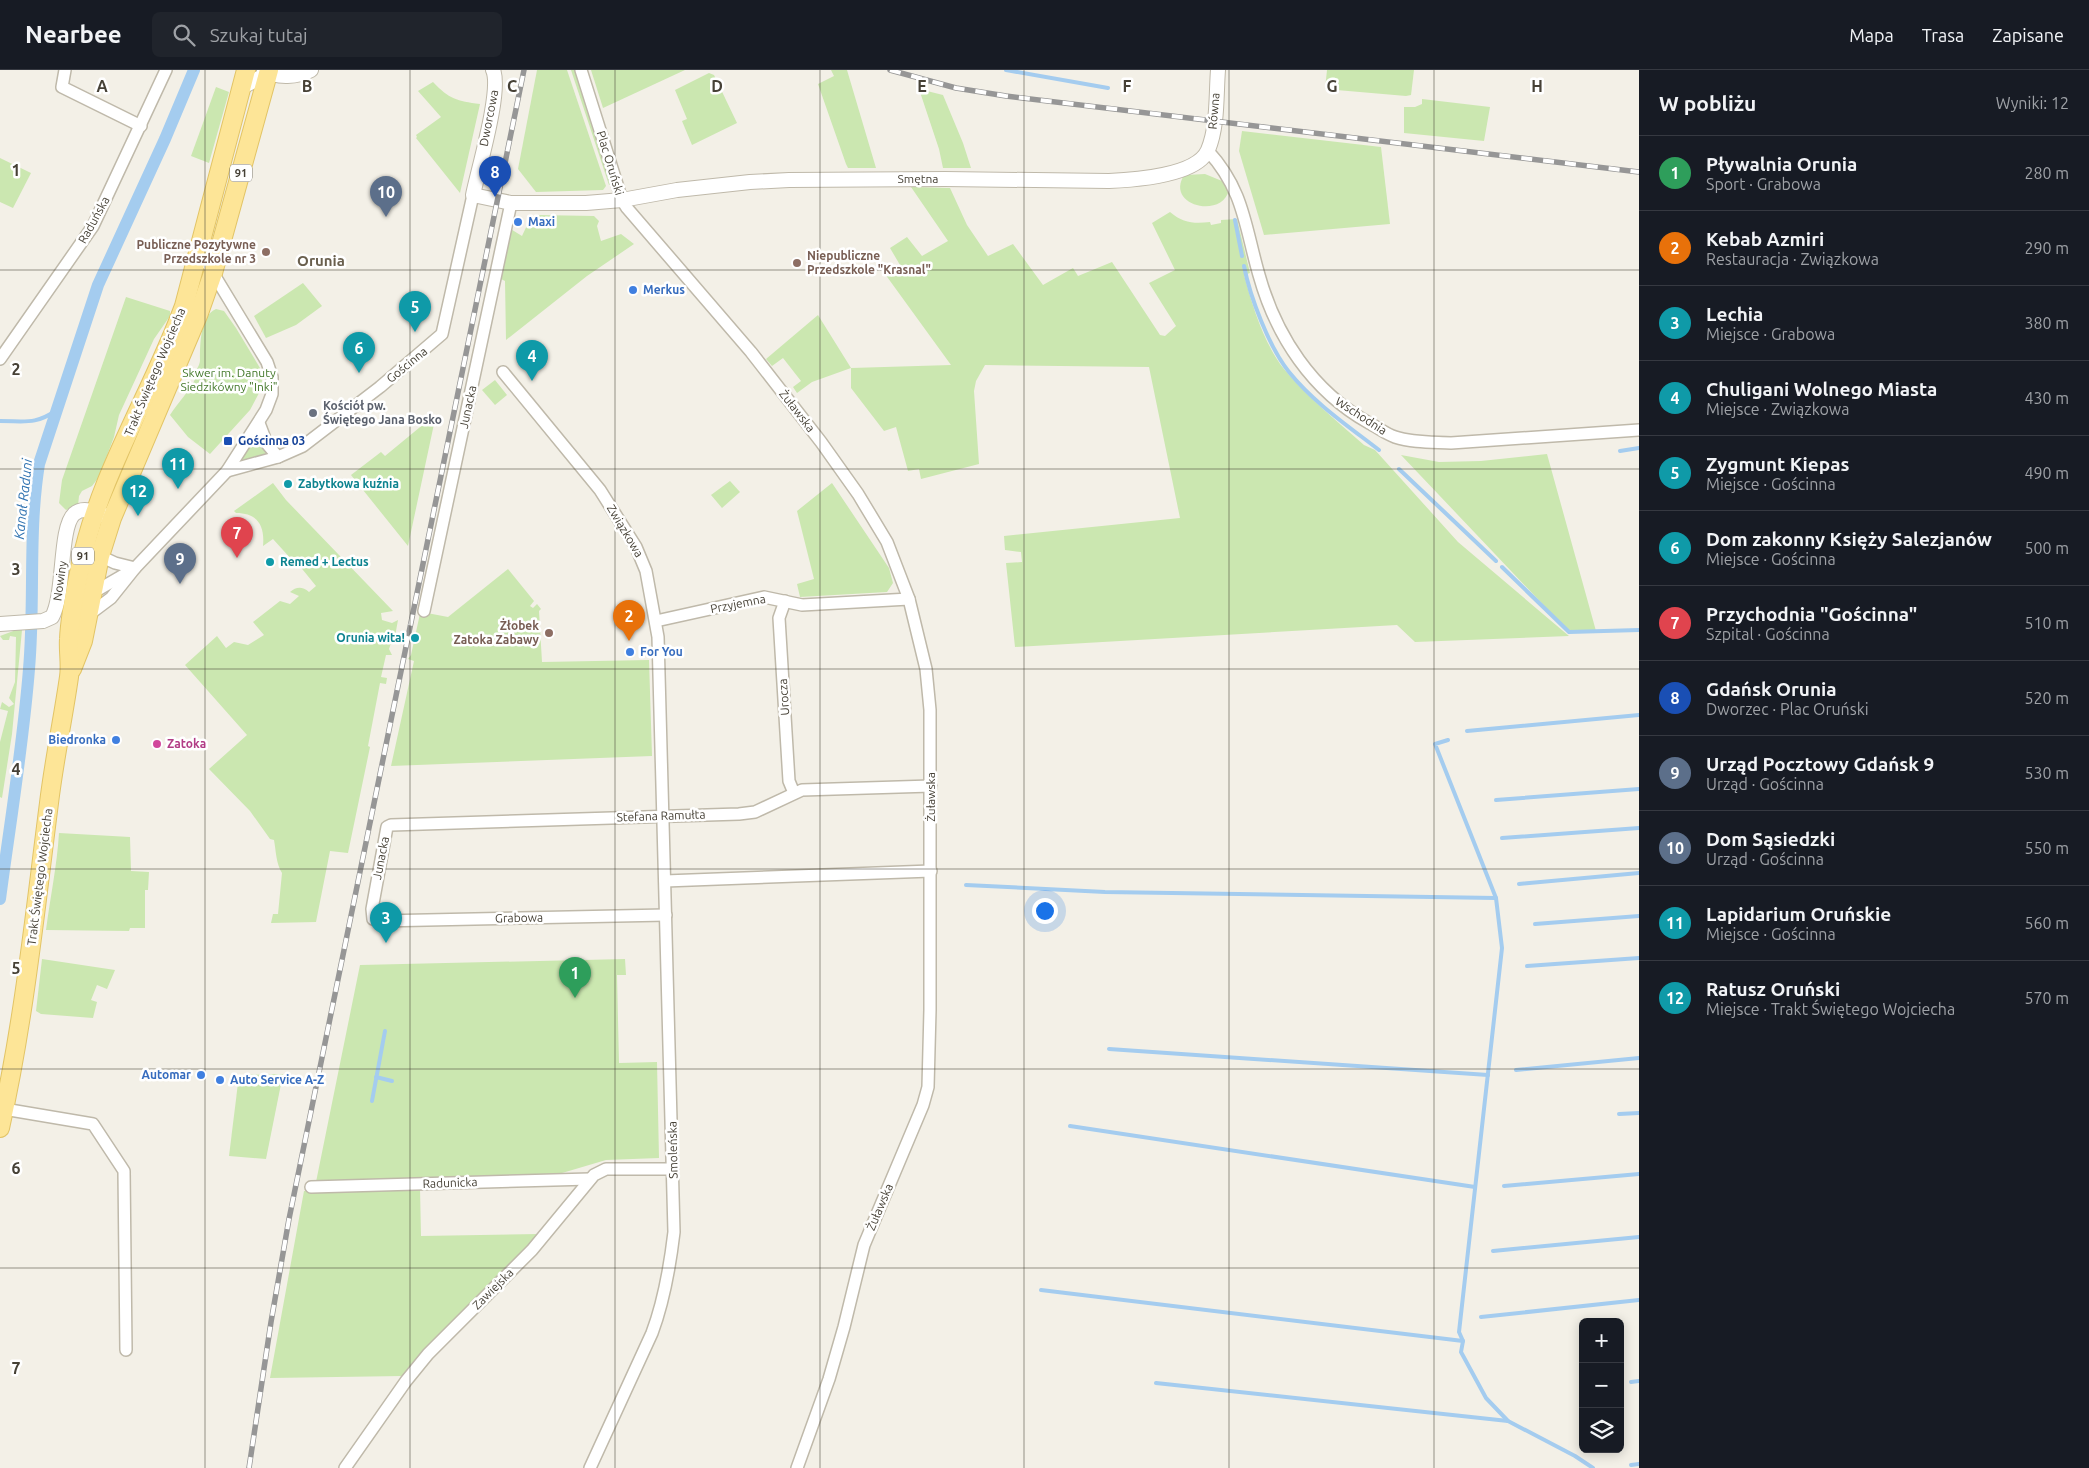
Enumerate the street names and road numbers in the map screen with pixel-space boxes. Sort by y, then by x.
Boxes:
street label: Dworcowa [477,89,500,147]
street label: Równa [1205,92,1222,130]
street label: Plac Oruński [595,129,626,197]
road number: 91 [230,165,252,182]
street label: Smętna [897,172,939,185]
street label: Raduńska [75,194,112,246]
street label: Trakt Świętego Wojciecha [122,306,188,438]
street label: Gościnna [384,344,430,385]
street label: Junacka [457,384,478,430]
street label: Żuławska [777,387,818,434]
street label: Wschodnia [1333,394,1389,437]
street label: Związkowa [605,502,646,559]
road number: 91 [72,548,94,564]
street label: Nowiny [50,560,69,602]
street label: Przyjemna [709,592,767,615]
street label: Urocza [776,678,791,716]
street label: Żuławska [924,772,937,822]
street label: Stefana Ramułta [616,807,706,824]
street label: Trakt Świętego Wojciecha [25,808,54,946]
street label: Junacka [370,835,391,881]
street label: Grabowa [495,911,543,924]
street label: Smoleńska [665,1121,680,1179]
street label: Radunicka [422,1175,478,1190]
street label: Żuławska [864,1181,895,1232]
street label: Zawiejska [470,1266,516,1312]

